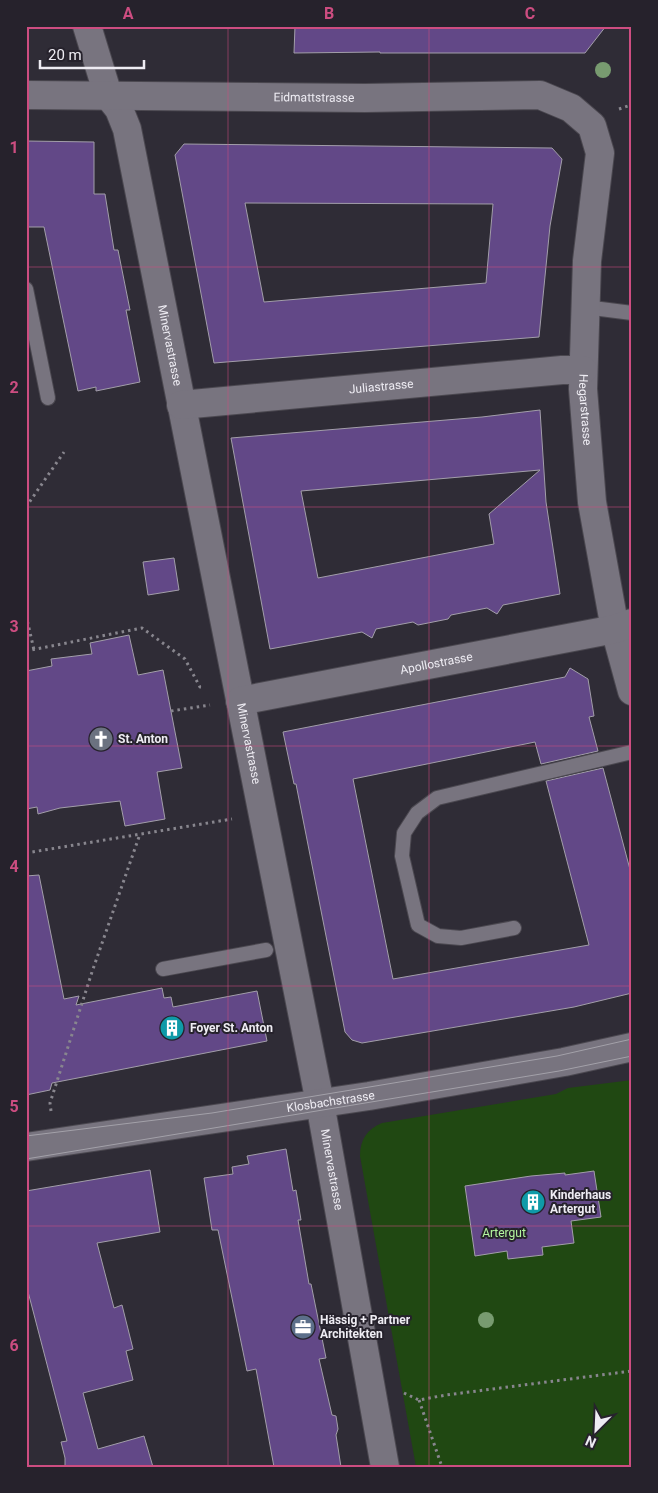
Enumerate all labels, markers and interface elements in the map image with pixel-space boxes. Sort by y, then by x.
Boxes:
text: A [123,4,134,23]
text: B [324,4,334,23]
text: C [525,4,535,23]
scale bar [40,38,144,70]
text: 20 m [48,46,82,64]
street label: Eidmattstrasse [274,90,354,105]
text: 1 [9,138,19,157]
street label: Minervastrasse [155,304,185,387]
street label: Hegarstrasse [576,374,594,446]
street label: Juliastrasse [348,377,414,397]
text: 2 [9,378,19,397]
text: 3 [9,617,19,636]
street label: Apollostrasse [399,649,474,677]
street label: Minervastrasse [234,702,264,785]
church icon: St. Anton [88,726,114,752]
place label: St. Anton [118,732,168,746]
text: 4 [9,857,19,876]
building icon: Foyer St. Anton [159,1015,185,1041]
place label: Foyer St. Anton [190,1021,273,1035]
street label: Klosbachstrasse [286,1088,376,1115]
text: 5 [9,1097,19,1116]
street label: Minervastrasse [318,1128,346,1211]
place label: Kinderhaus Artergut [550,1188,611,1216]
building icon: Kinderhaus Artergut [520,1189,546,1215]
park label: Artergut [482,1226,526,1240]
place label: Hässig + Partner Architekten [320,1313,411,1341]
office icon: Hässig + Partner Architekten [290,1314,316,1340]
text: 6 [9,1336,19,1355]
north arrow [570,1406,620,1456]
text: N [583,1433,598,1451]

